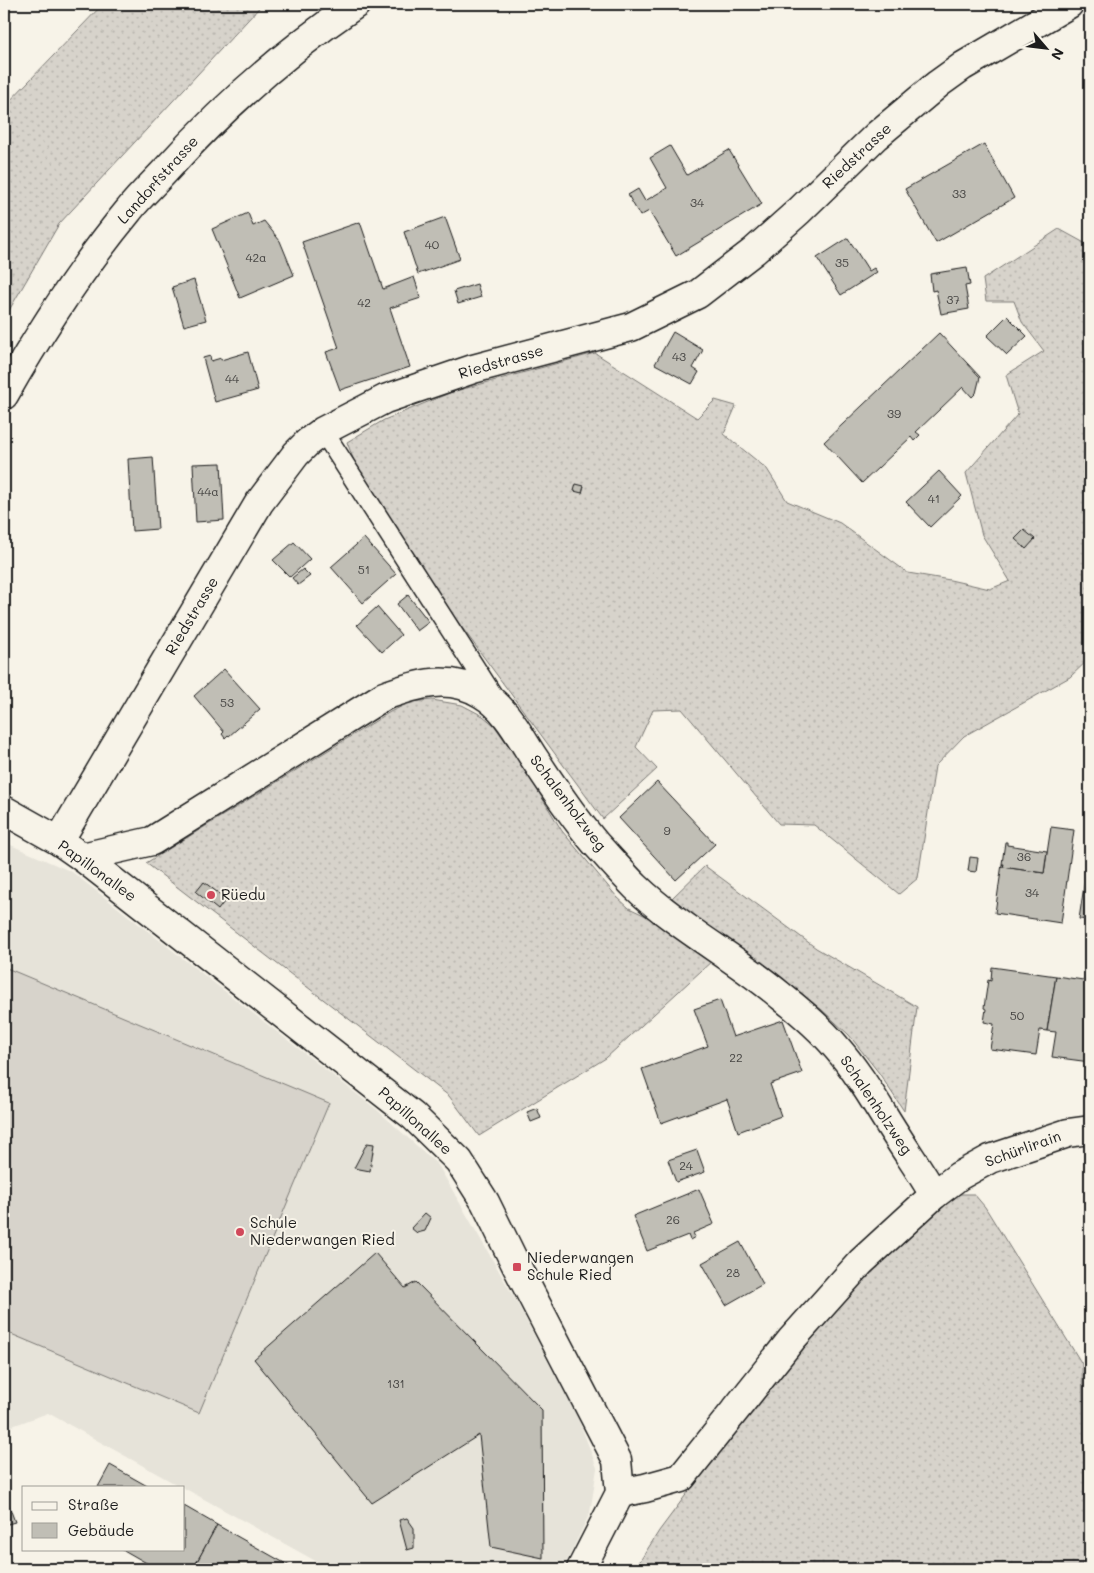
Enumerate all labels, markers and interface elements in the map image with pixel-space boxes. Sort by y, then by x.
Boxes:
north arrow [1022,22,1072,72]
text: N [1047,45,1069,63]
street label: Riedstrasse [817,118,895,192]
street label: Landorfstrasse [112,131,202,228]
house number: 33 [952,185,966,201]
house number: 34 [690,194,704,210]
house number: 40 [425,236,440,252]
house number: 42a [245,249,267,265]
house number: 35 [835,254,849,270]
house number: 37 [946,291,960,307]
house number: 42 [357,294,371,310]
street label: Riedstrasse [456,339,546,383]
house number: 43 [672,348,686,364]
house number: 44 [225,370,239,386]
house number: 39 [887,405,901,421]
house number: 44a [197,483,219,499]
house number: 41 [928,490,940,506]
house number: 51 [358,561,370,577]
street label: Riedstrasse [160,573,222,658]
house number: 53 [220,694,234,710]
street label: Schalenholzweg [526,750,612,855]
house number: 9 [663,822,671,838]
street label: Papillonallee [54,835,141,905]
house number: 36 [1017,848,1031,864]
place label: Rüedu [221,884,266,904]
house number: 34 [1025,884,1039,900]
marker: Rüedu [205,889,217,901]
house number: 50 [1010,1007,1025,1023]
house number: 22 [729,1049,743,1065]
street label: Schalenholzweg [836,1051,918,1158]
street label: Papillonallee [375,1082,457,1159]
street label: Schürlirain [982,1125,1063,1171]
house number: 24 [679,1157,693,1173]
house number: 26 [666,1211,680,1227]
place label: Schule Niederwangen Ried [250,1212,395,1249]
marker: Schule Niederwangen Ried [234,1226,246,1238]
place label: Niederwangen Schule Ried [527,1247,634,1284]
marker: Niederwangen Schule Ried [511,1261,523,1273]
house number: 28 [726,1264,740,1280]
house number: 131 [387,1375,405,1391]
legend [22,1486,185,1550]
text: Straße [68,1494,119,1514]
text: Gebäude [68,1520,134,1540]

